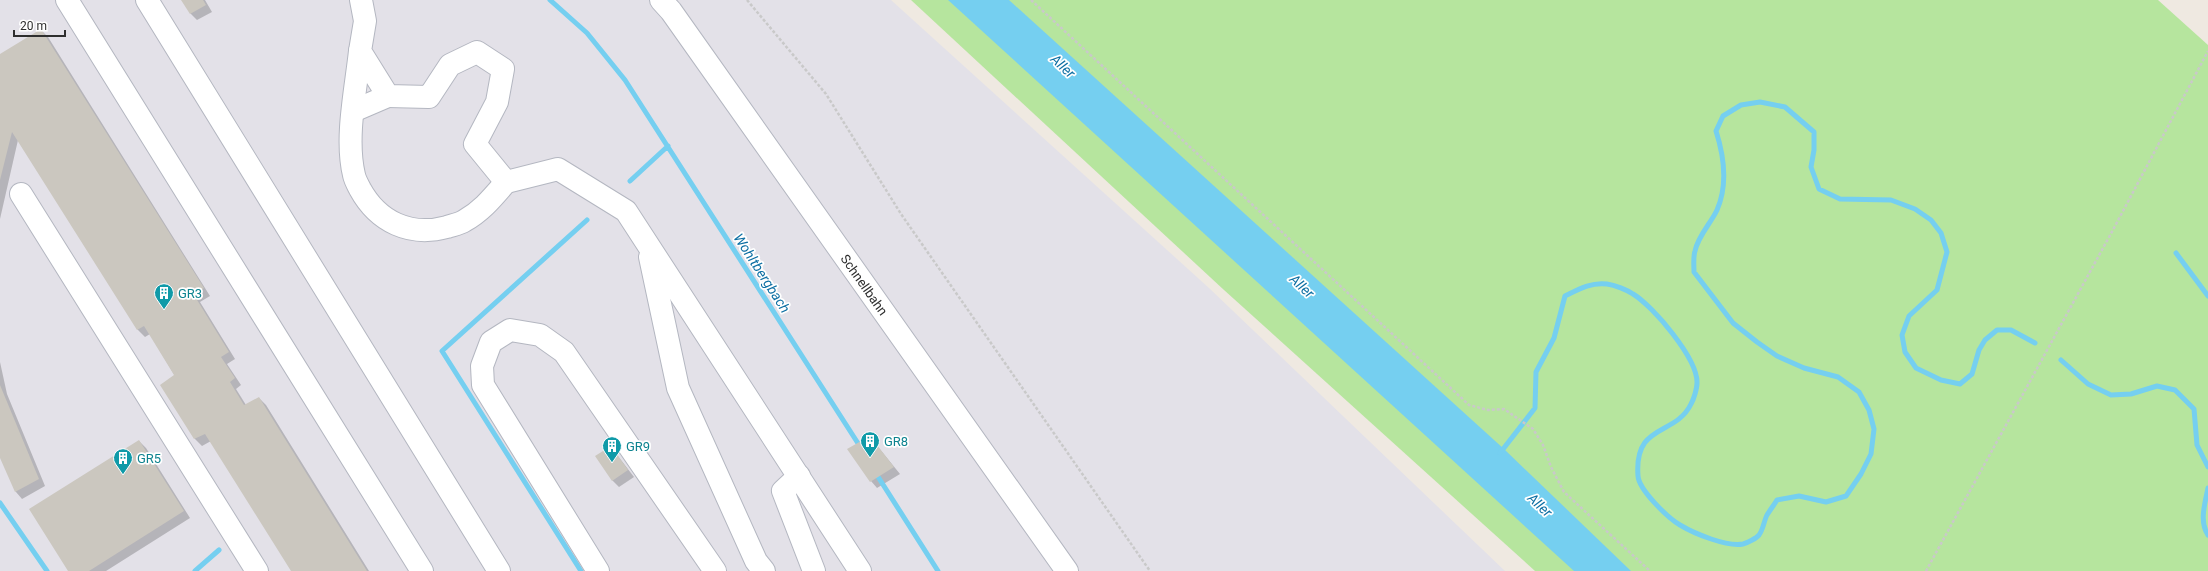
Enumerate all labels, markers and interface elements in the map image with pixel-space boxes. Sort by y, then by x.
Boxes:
scale bar [14,12,65,38]
text: 20 m [20,19,47,33]
water label: Aller [1047,50,1079,81]
water label: Wohltbergbach [730,230,794,316]
street label: Schnellbahn [838,251,891,318]
water label: Aller [1286,270,1318,301]
building icon: GR3 [153,282,175,310]
place label: GR3 [178,286,202,301]
building icon: GR8 [859,430,881,458]
place label: GR8 [884,434,908,449]
building icon: GR9 [601,435,623,463]
place label: GR9 [626,439,650,454]
building icon: GR5 [112,447,134,475]
place label: GR5 [137,451,161,466]
water label: Aller [1524,489,1556,520]

